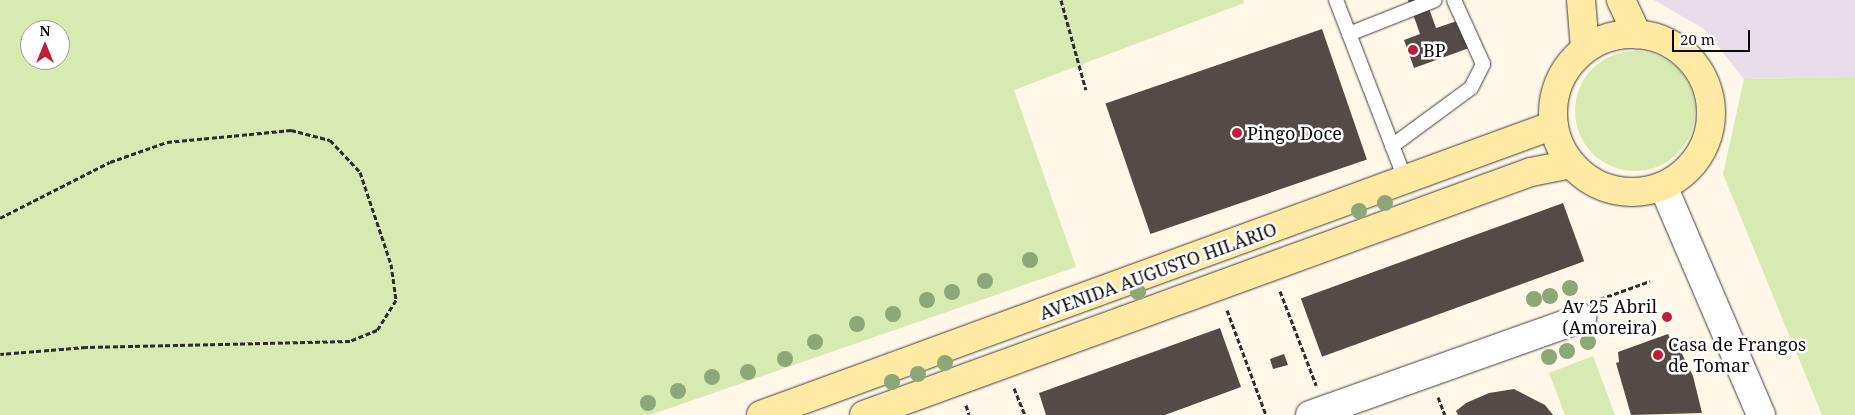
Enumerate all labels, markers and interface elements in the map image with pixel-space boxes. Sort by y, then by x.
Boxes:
north arrow [20,20,70,70]
scale bar [1675,20,1752,52]
text: N [39,21,51,40]
text: 20 m [1680,29,1715,49]
place label: BP [1423,39,1446,61]
marker: BP [1407,44,1419,56]
place label: Pingo Doce [1247,122,1342,144]
marker: Pingo Doce [1231,127,1243,139]
street label: AVENIDA AUGUSTO HILÁRIO [1036,218,1280,324]
place label: Av 25 Abril (Amoreira) [1562,296,1657,338]
marker: Av 25 Abril (Amoreira) [1661,311,1673,323]
place label: Casa de Frangos de Tomar [1668,334,1806,376]
marker: Casa de Frangos de Tomar [1652,349,1664,361]

